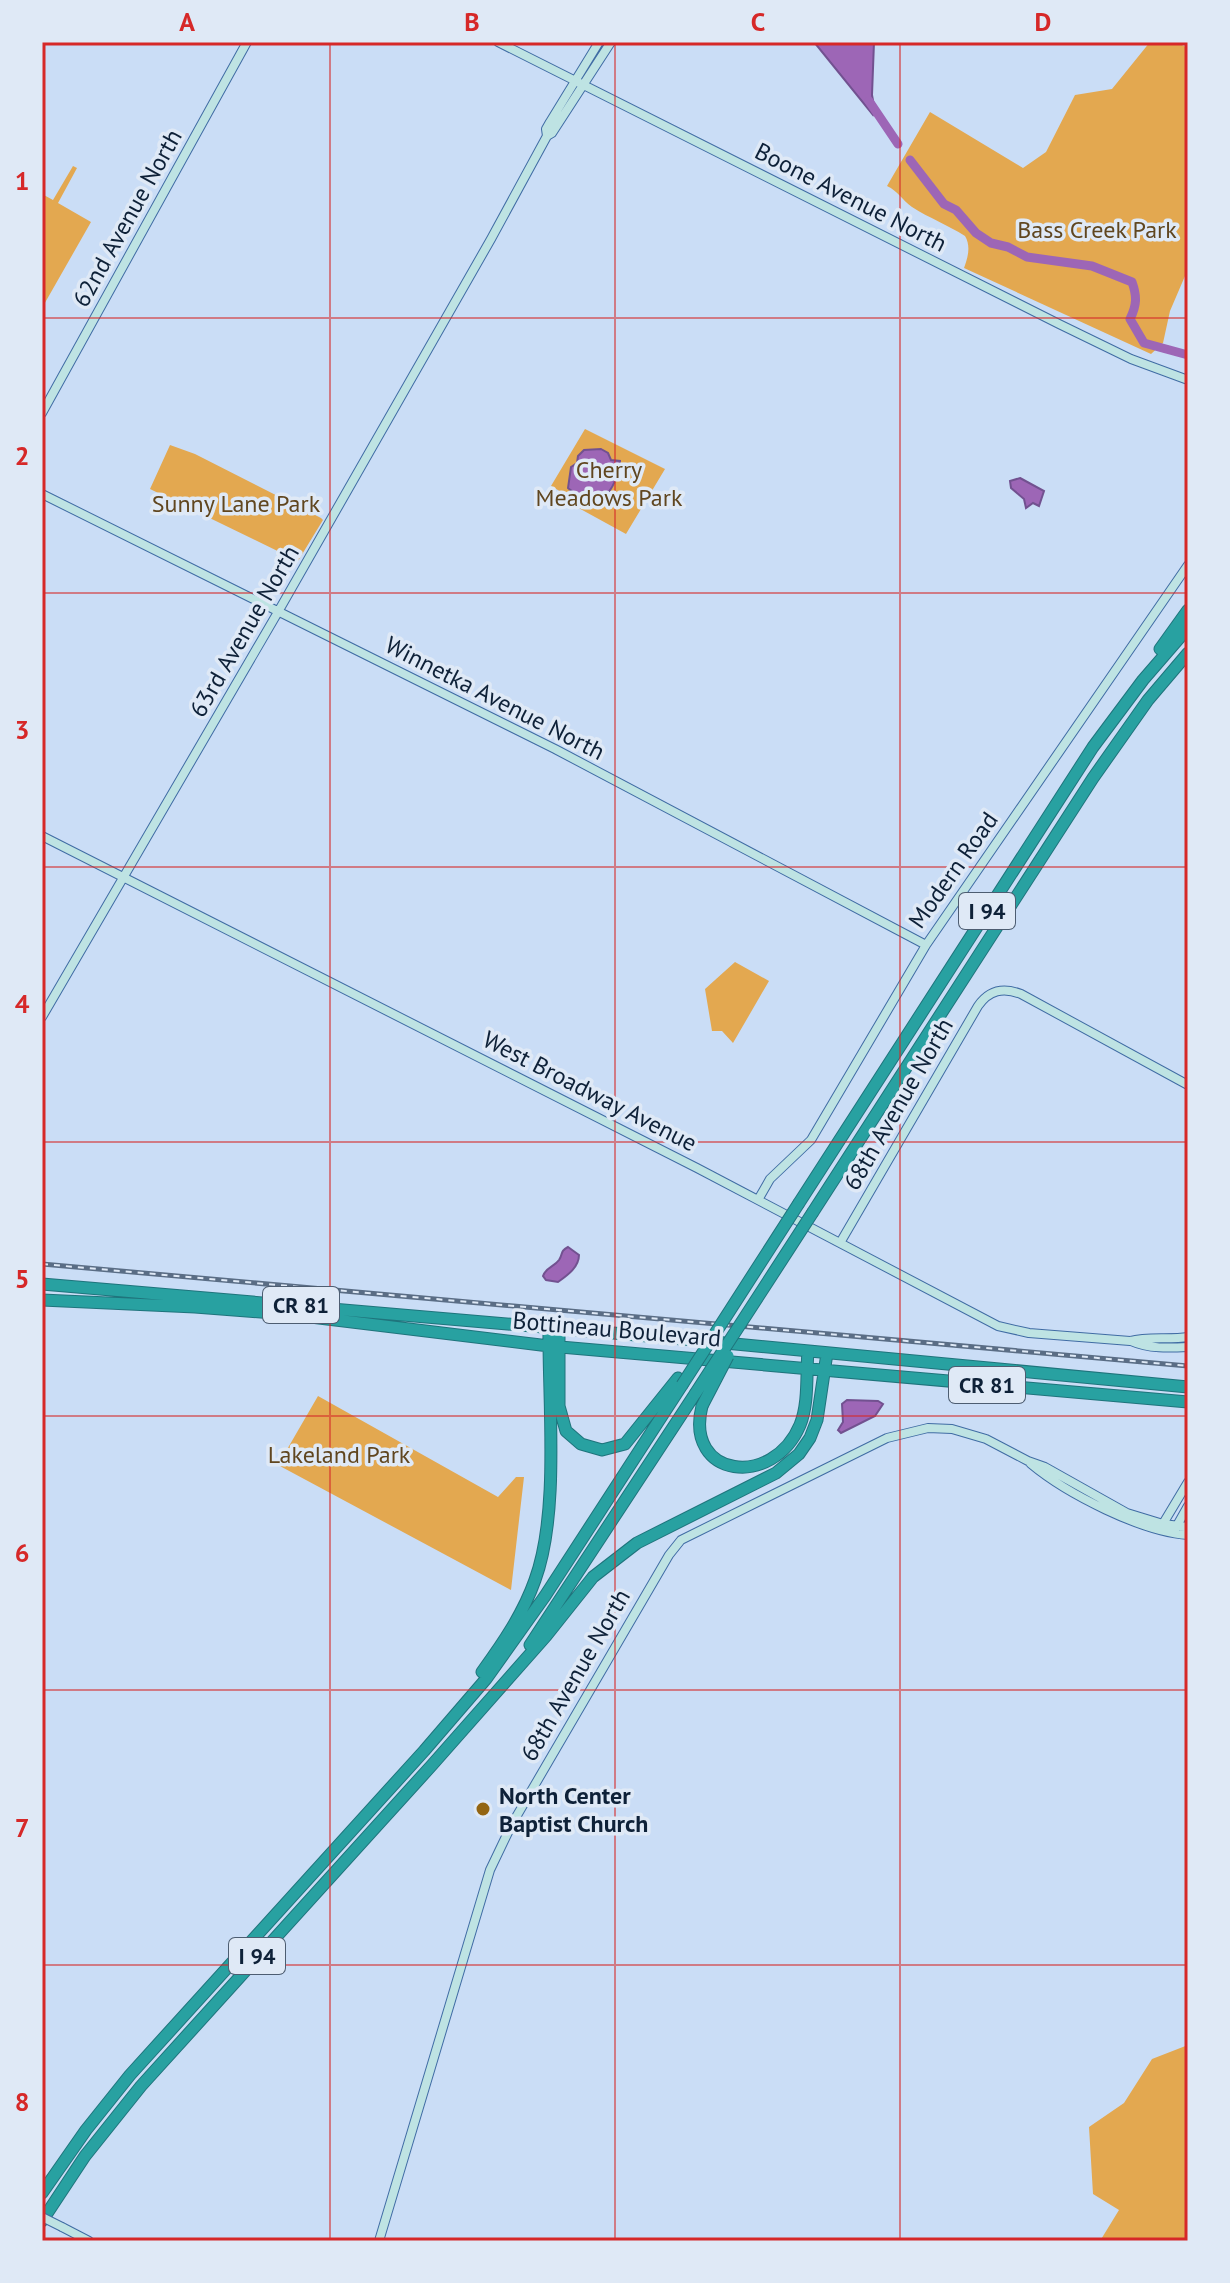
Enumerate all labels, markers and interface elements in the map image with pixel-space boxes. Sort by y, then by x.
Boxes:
text: A [179,5,195,38]
text: B [464,5,480,38]
text: C [751,5,765,38]
text: D [1035,5,1051,38]
street label: 62nd Avenue North [65,124,189,312]
street label: Boone Avenue North [750,135,952,259]
text: 1 [15,164,29,197]
park label: Bass Creek Park [1017,214,1177,245]
text: 2 [15,439,29,472]
park label: Cherry Meadows Park [536,454,683,513]
park label: Sunny Lane Park [152,488,321,519]
street label: 63rd Avenue North [182,540,306,722]
street label: Winnetka Avenue North [380,629,610,767]
text: 3 [15,713,29,746]
street label: Modern Road [901,806,1005,934]
road number: I 94 [959,893,1015,929]
text: 4 [15,987,30,1020]
street label: 68th Avenue North [836,1012,960,1196]
street label: West Broadway Avenue [478,1024,702,1158]
text: 5 [15,1262,29,1295]
road number: CR 81 [263,1287,339,1323]
street label: Bottineau Boulevard [511,1304,723,1354]
road number: CR 81 [949,1367,1025,1403]
park label: Lakeland Park [268,1439,411,1470]
text: 6 [15,1536,29,1569]
street label: 68th Avenue North [513,1583,637,1767]
place label: North Center Baptist Church [499,1780,648,1839]
marker: North Center Baptist Church [474,1800,492,1818]
text: 7 [15,1811,29,1844]
road number: I 94 [229,1938,285,1974]
text: 8 [15,2085,29,2118]

